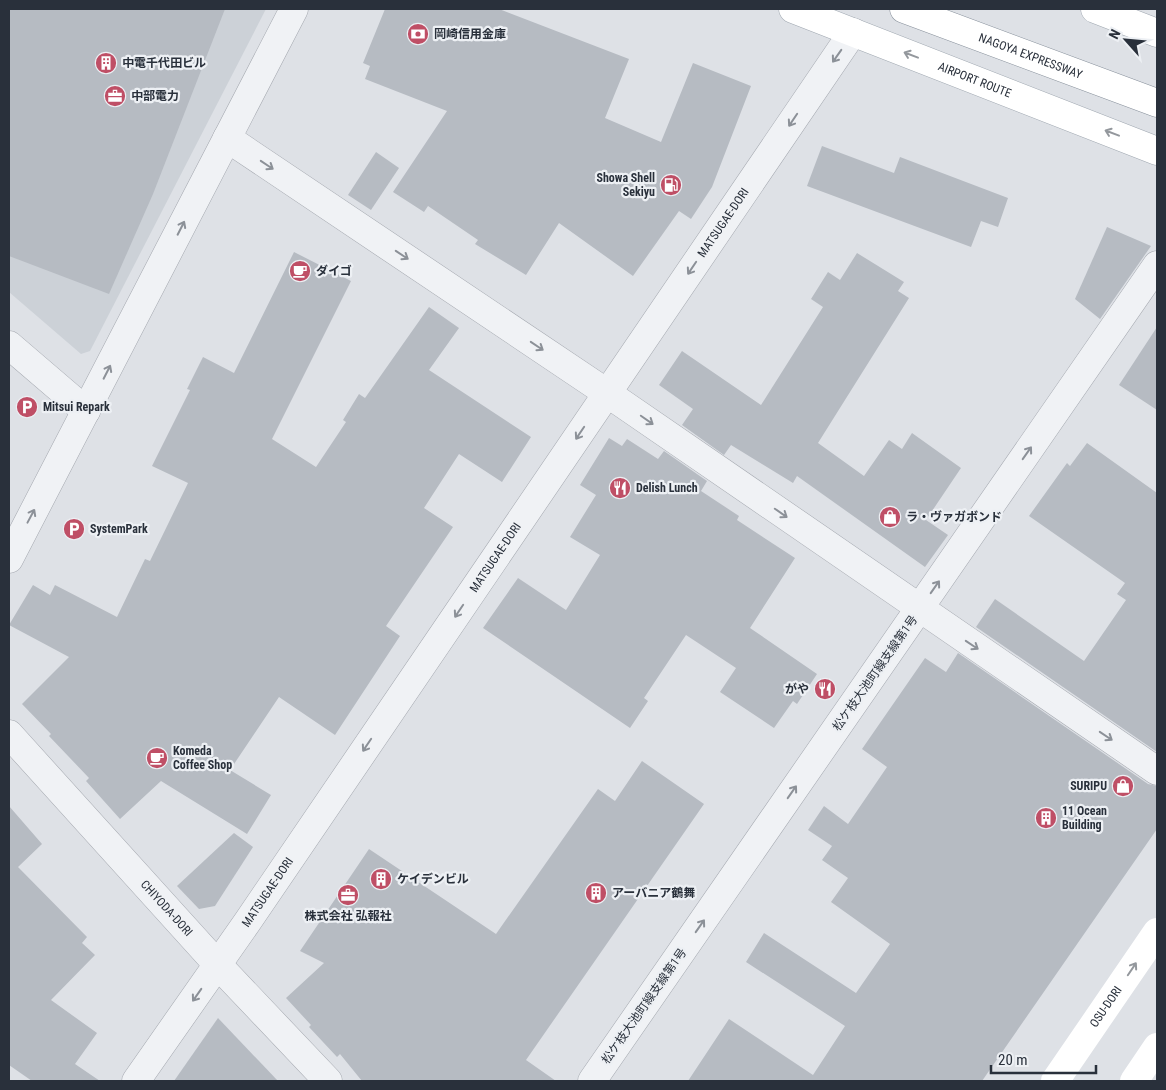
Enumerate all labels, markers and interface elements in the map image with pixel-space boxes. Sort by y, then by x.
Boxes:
north arrow [1101,15,1151,65]
bank icon: 岡崎信用金庫 [406,22,430,46]
place label: 岡崎信用金庫 [434,27,506,41]
text: N [1105,27,1123,42]
street label: NAGOYA EXPRESSWAY [977,30,1085,82]
one-way arrow [832,49,842,63]
one-way arrow [904,50,920,59]
building icon: 中電千代田ビル [94,51,118,75]
place label: 中電千代田ビル [122,56,206,70]
street label: AIRPORT ROUTE [936,59,1013,100]
office icon: 中部電力 [103,84,127,108]
place label: 中部電力 [131,89,179,103]
one-way arrow [788,112,798,126]
one-way arrow [1105,128,1120,137]
one-way arrow [260,160,274,170]
place label: Showa Shell Sekiyu [596,171,655,199]
fuel station icon: Showa Shell Sekiyu [659,173,683,197]
street label: MATSUGAE-DORI [695,185,752,260]
one-way arrow [176,220,186,235]
one-way arrow [395,251,409,261]
cafe icon: ダイゴ [288,259,312,283]
one-way arrow [687,261,697,275]
place label: ダイゴ [316,264,352,278]
one-way arrow [530,341,544,351]
one-way arrow [103,365,112,380]
parking icon: Mitsui Repark [15,395,39,419]
place label: Mitsui Repark [43,400,110,414]
one-way arrow [640,415,654,425]
one-way arrow [575,426,585,440]
one-way arrow [1022,446,1032,460]
restaurant icon: Delish Lunch [608,476,632,500]
place label: Delish Lunch [636,481,698,495]
shop icon: ラ・ヴァガボンド [878,505,902,529]
one-way arrow [774,508,788,518]
one-way arrow [27,509,36,524]
place label: ラ・ヴァガボンド [906,510,1002,524]
parking icon: SystemPark [62,517,86,541]
street label: MATSUGAE-DORI [467,520,524,595]
place label: SystemPark [90,522,148,536]
one-way arrow [930,580,940,594]
one-way arrow [454,603,464,617]
street label: 松ケ枝大池町線支線第1号 [830,612,920,734]
one-way arrow [965,640,979,650]
restaurant icon: がや [813,677,837,701]
place label: がや [785,682,809,696]
one-way arrow [1099,731,1113,741]
one-way arrow [362,738,372,752]
place label: Komeda Coffee Shop [173,744,232,772]
cafe icon: Komeda Coffee Shop [145,746,169,770]
shop icon: SURIPU [1111,774,1135,798]
place label: SURIPU [1070,779,1107,793]
one-way arrow [787,785,797,799]
place label: 11 Ocean Building [1062,804,1107,832]
building icon: 11 Ocean Building [1034,806,1058,830]
street label: MATSUGAE-DORI [239,855,296,930]
building icon: ケイデンビル [369,867,393,891]
place label: ケイデンビル [397,872,469,886]
street label: CHIYODA-DORI [138,877,196,939]
building icon: アーバニア鶴舞 [584,881,608,905]
office icon: 株式会社 弘報社 [336,883,360,907]
place label: アーバニア鶴舞 [612,886,695,900]
place label: 株式会社 弘報社 [305,909,391,923]
one-way arrow [695,919,705,933]
street label: 松ケ枝大池町線支線第1号 [599,945,689,1067]
one-way arrow [1127,962,1137,976]
street label: OSU-DORI [1087,984,1125,1030]
one-way arrow [192,988,202,1002]
scale bar [991,1042,1096,1074]
text: 20 m [998,1051,1028,1069]

